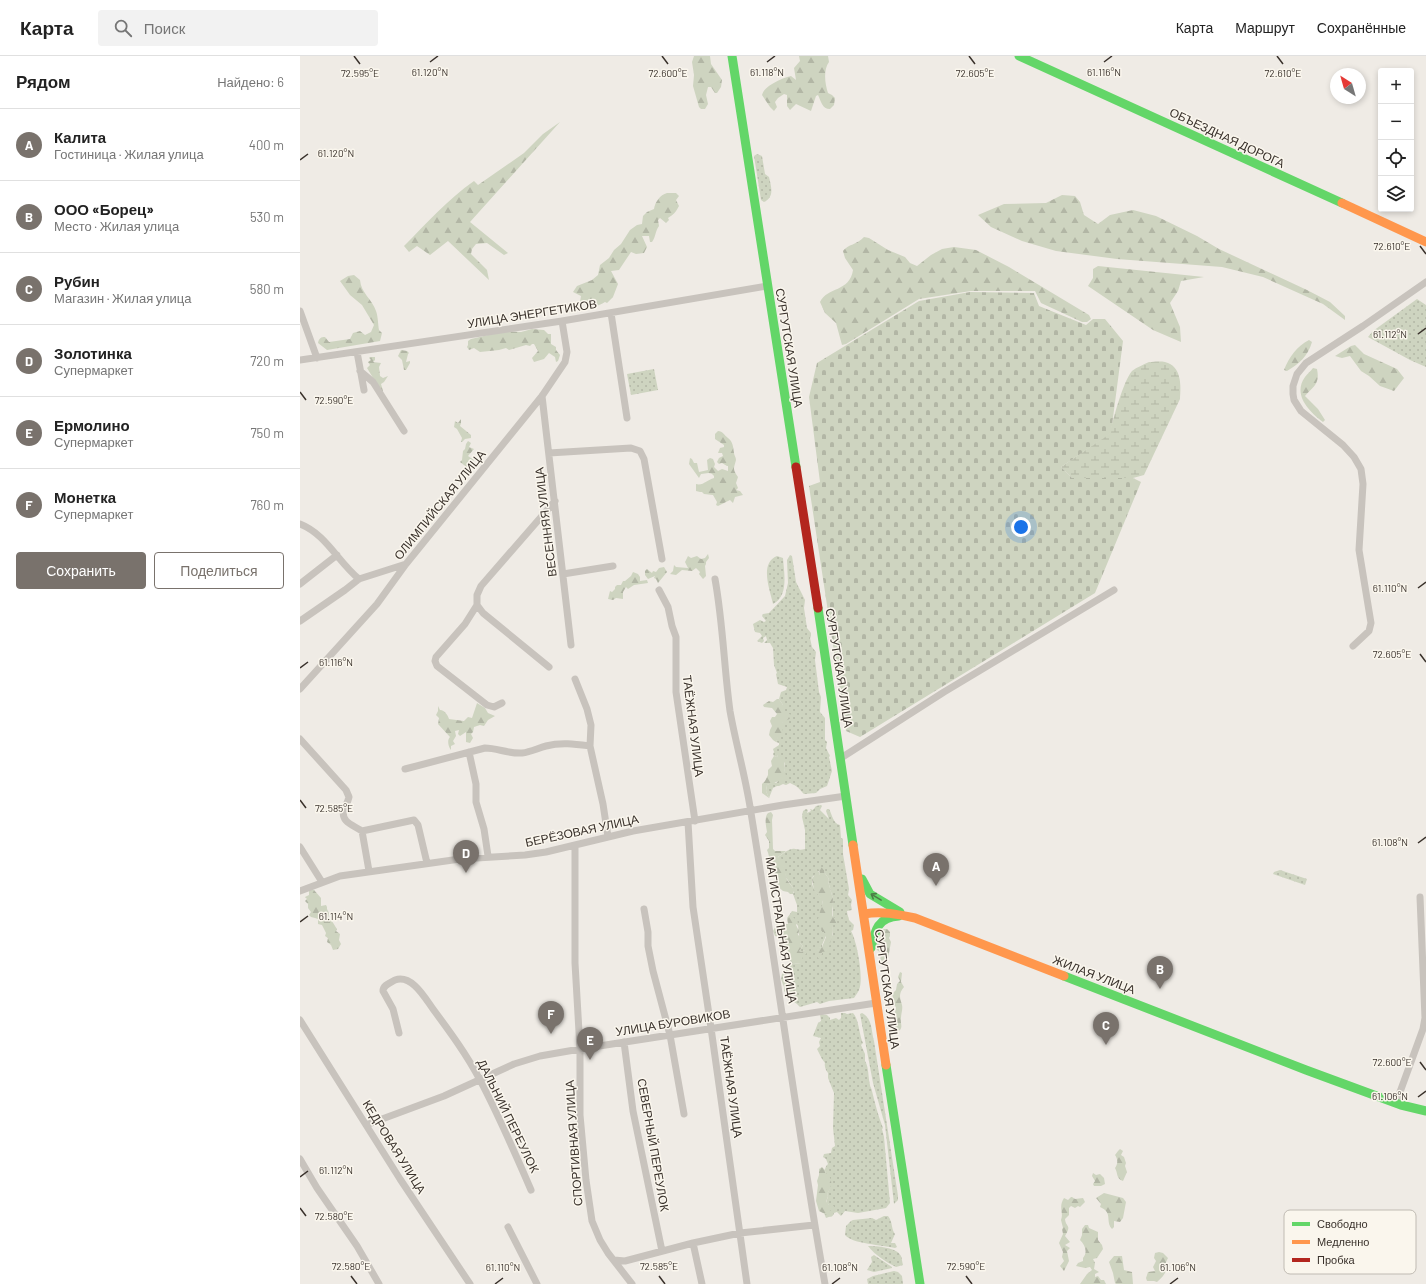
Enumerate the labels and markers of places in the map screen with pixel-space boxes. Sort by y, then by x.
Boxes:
pin: D [453,840,479,873]
pin: A [923,853,949,886]
pin: B [1147,956,1173,989]
pin: F [538,1001,564,1034]
pin: C [1093,1012,1119,1045]
pin: E [577,1027,603,1060]

